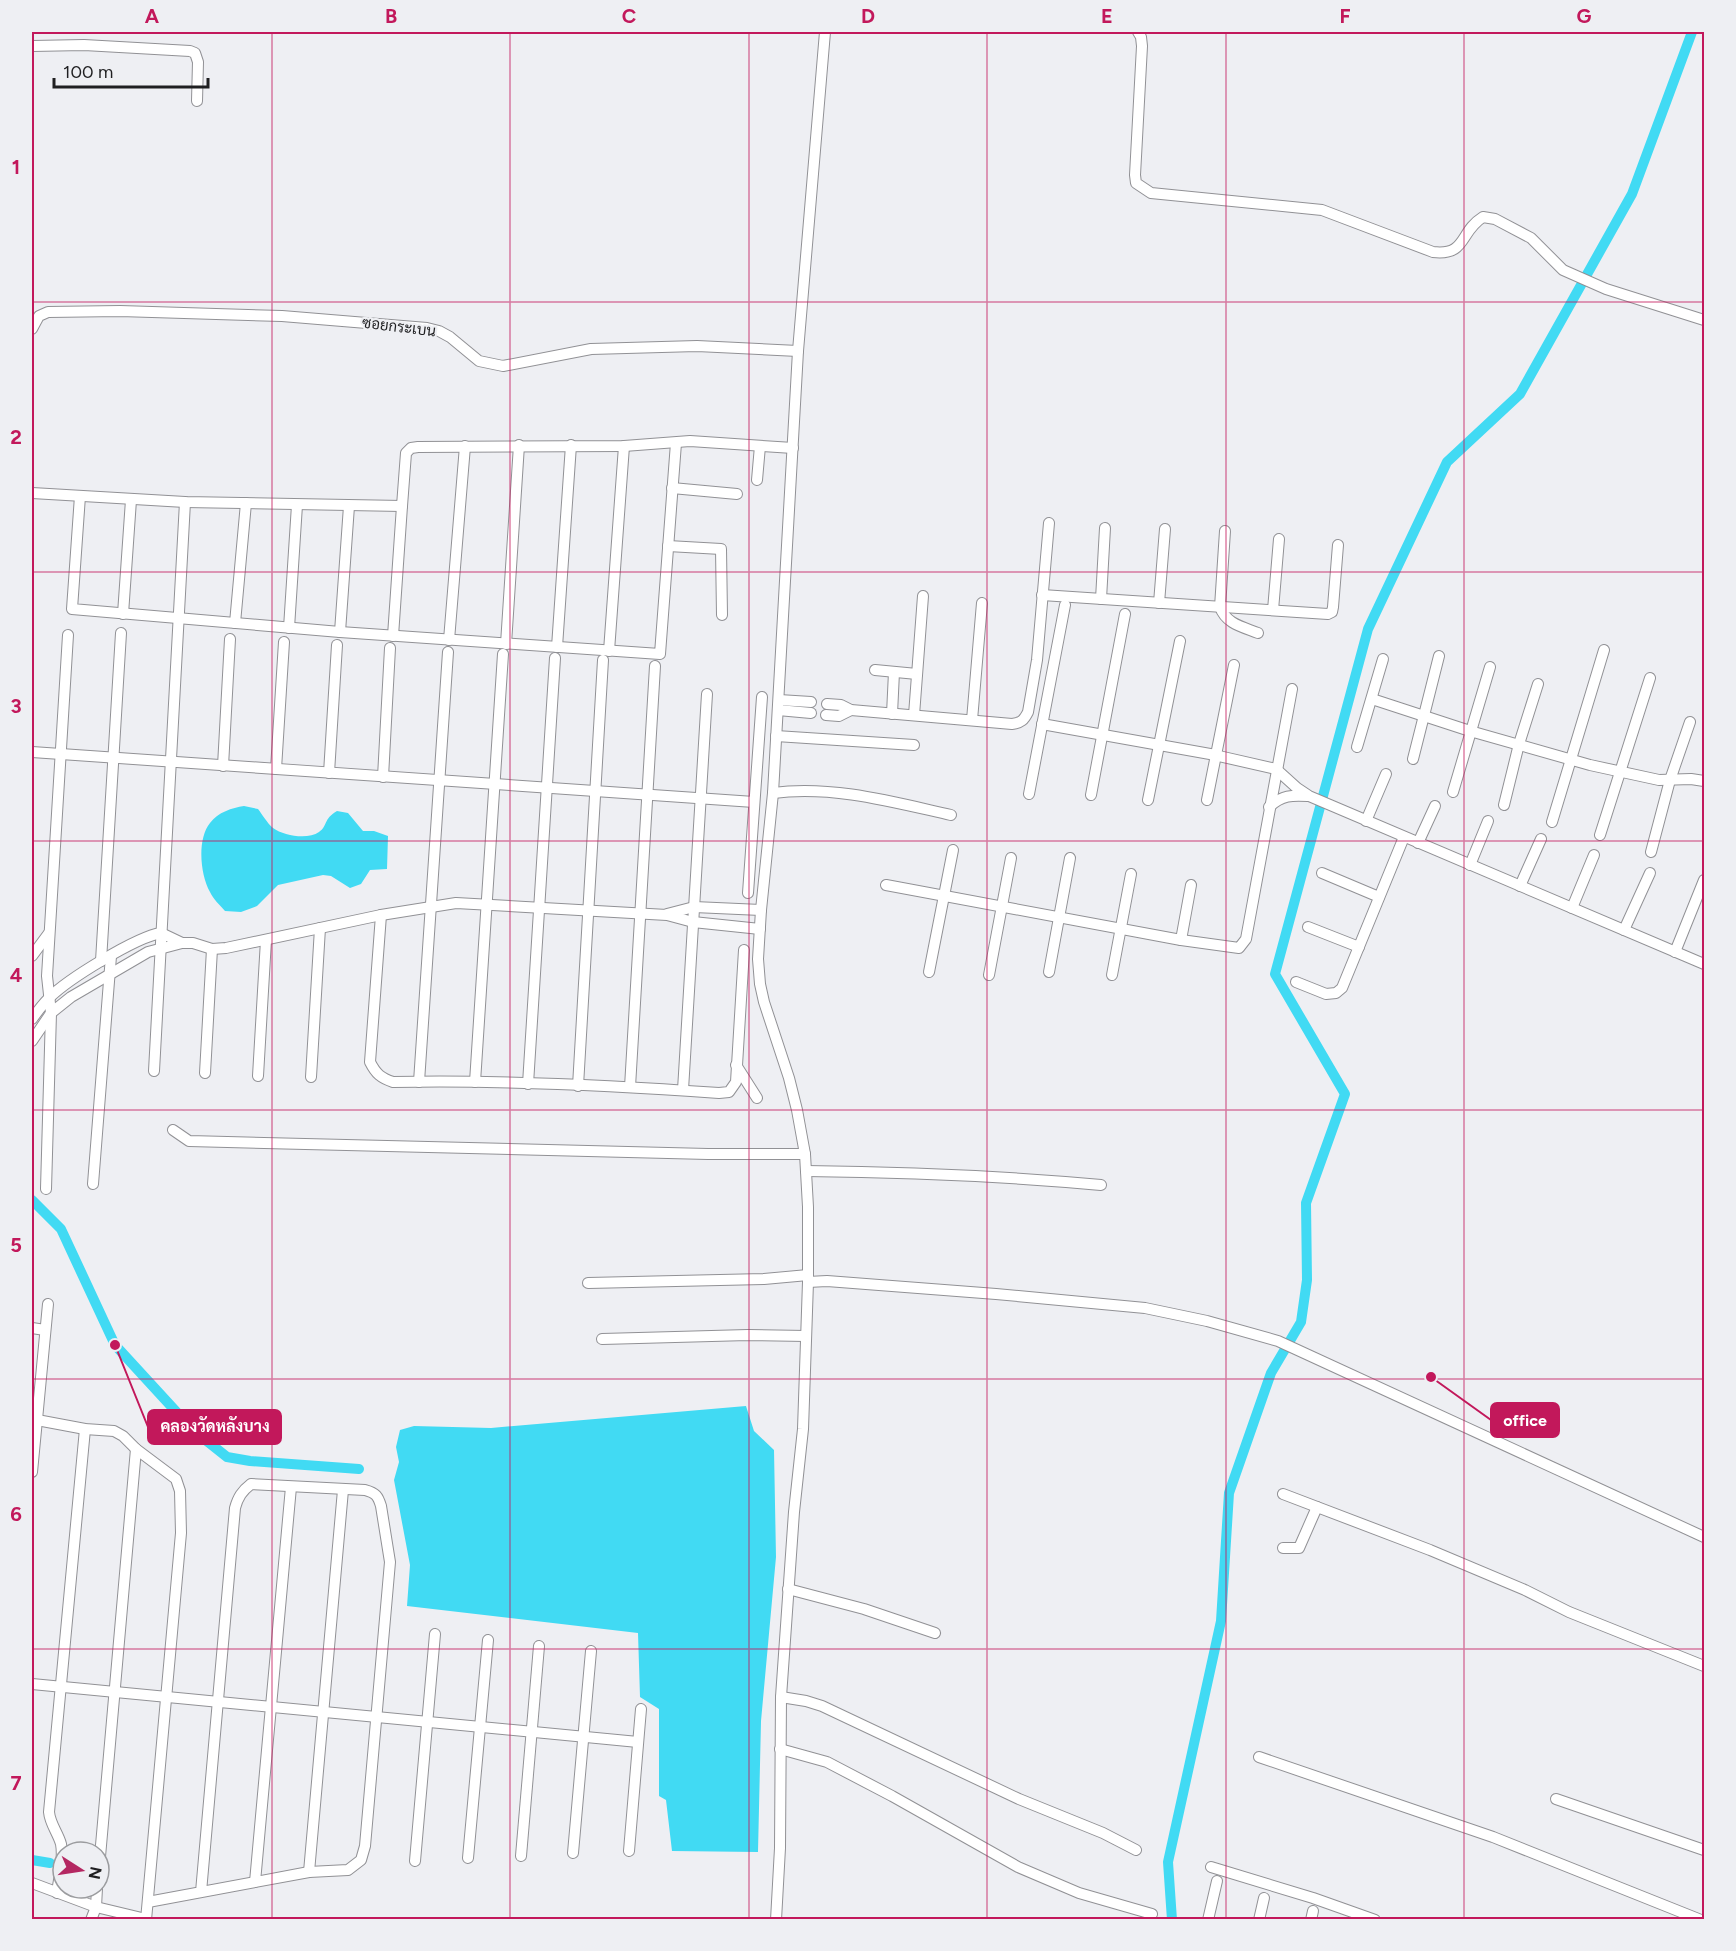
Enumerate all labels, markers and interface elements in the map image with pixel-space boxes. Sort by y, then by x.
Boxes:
text: A [145,4,160,28]
text: B [385,4,397,28]
text: C [622,4,636,28]
text: D [861,4,875,28]
text: E [1101,4,1113,28]
text: F [1339,4,1351,28]
text: G [1577,4,1592,28]
scale bar [54,51,208,89]
text: 100 m [63,61,113,83]
text: 1 [12,155,20,179]
street label: ซอยกระเบน [361,314,437,340]
text: 2 [10,425,22,449]
text: 3 [10,694,22,718]
text: 4 [10,963,23,987]
text: 5 [10,1233,22,1257]
callout: office [1491,1403,1559,1437]
callout: คลองวัดหลังบาง [148,1410,281,1444]
text: office [1503,1411,1547,1430]
text: คลองวัดหลังบาง [160,1416,270,1436]
text: 6 [10,1502,22,1526]
text: 7 [10,1771,22,1795]
north arrow [51,1840,111,1900]
text: N [85,1865,106,1881]

